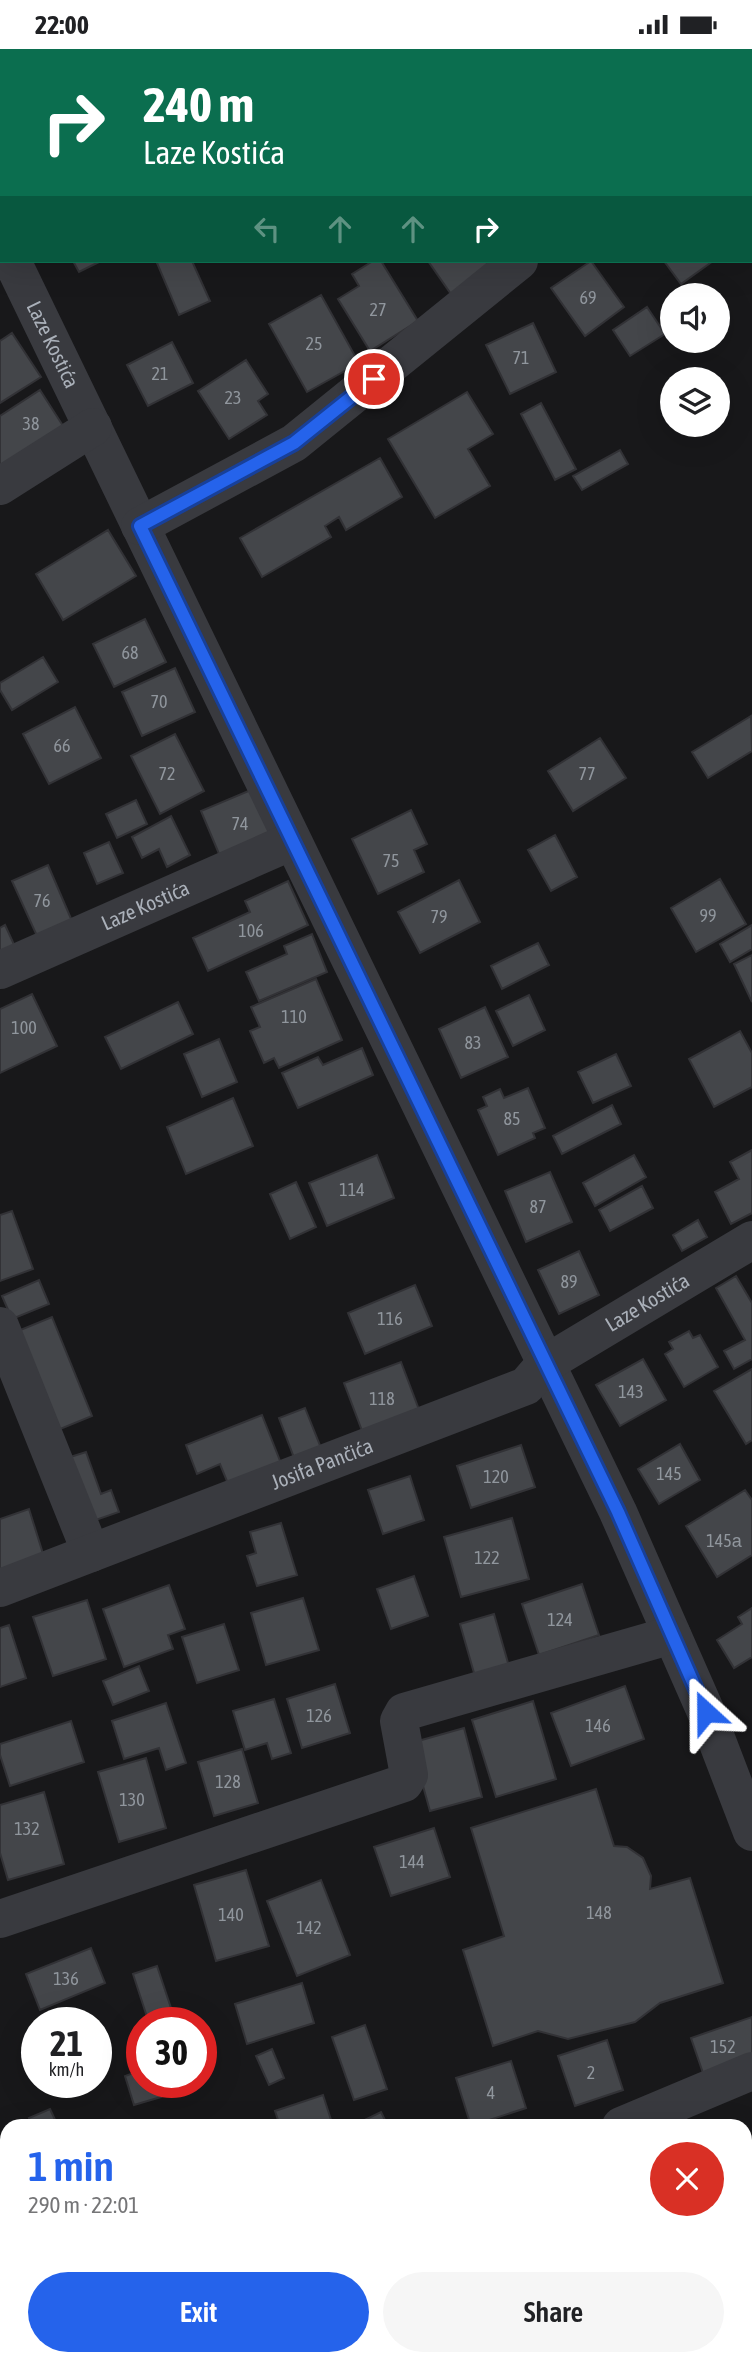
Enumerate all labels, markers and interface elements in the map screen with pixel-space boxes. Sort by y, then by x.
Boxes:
text: 22:00 [35,10,89,40]
text: 240 m [143,76,254,132]
icon: right [28,77,119,168]
text: Laze Kostića [143,134,285,171]
icon: left [248,210,286,248]
icon: ahead [321,210,359,248]
icon: ahead [394,210,432,248]
icon: right [467,210,505,248]
map controls [660,283,730,437]
button: sound [660,283,730,353]
house number: 69 [580,287,596,308]
street label: Laze Kostića [22,297,85,391]
house number: 27 [370,299,386,320]
house number: 25 [306,333,322,354]
house number: 71 [513,347,529,368]
pin [344,349,404,409]
icon: arrive [355,360,393,398]
house number: 21 [152,363,168,384]
button: layers [660,367,730,437]
house number: 23 [225,387,241,408]
house number: 38 [23,413,39,434]
house number: 68 [122,642,138,663]
house number: 70 [151,691,167,712]
house number: 66 [54,735,70,756]
house number: 72 [159,763,175,784]
house number: 77 [579,763,595,784]
house number: 74 [232,813,248,834]
house number: 75 [383,850,399,871]
street label: Laze Kostića [98,875,193,935]
house number: 76 [34,890,50,911]
house number: 99 [700,905,716,926]
house number: 79 [431,906,447,927]
house number: 106 [238,920,264,941]
house number: 110 [281,1006,307,1027]
house number: 100 [11,1017,37,1038]
house number: 83 [465,1032,481,1053]
house number: 85 [504,1108,520,1129]
house number: 114 [339,1179,365,1200]
house number: 87 [530,1196,546,1217]
street label: Laze Kostića [601,1267,693,1336]
house number: 89 [561,1271,577,1292]
house number: 116 [377,1308,403,1329]
house number: 143 [618,1381,644,1402]
house number: 118 [369,1388,395,1409]
street label: Josifa Pančića [267,1433,376,1494]
house number: 145 [656,1463,682,1484]
house number: 120 [483,1466,509,1487]
house number: 145а [706,1530,743,1551]
house number: 122 [474,1547,500,1568]
house number: 124 [547,1609,573,1630]
position arrow [669,1675,743,1749]
house number: 126 [306,1705,332,1726]
house number: 146 [585,1715,611,1736]
house number: 128 [215,1771,241,1792]
house number: 130 [119,1789,145,1810]
house number: 132 [14,1818,40,1839]
house number: 144 [399,1851,425,1872]
house number: 148 [586,1902,612,1923]
house number: 140 [218,1904,244,1925]
house number: 142 [296,1917,322,1938]
house number: 136 [53,1968,79,1989]
speed limit sign: 30 [126,2007,217,2098]
text: 21 [50,2023,83,2063]
house number: 152 [710,2036,736,2057]
text: km/h [49,2059,84,2080]
house number: 2 [587,2062,595,2083]
house number: 4 [487,2082,495,2103]
text: 1 min [28,2142,114,2190]
button: close [650,2142,724,2216]
text: 290 m · 22:01 [28,2192,139,2218]
button: Exit [28,2272,369,2352]
button: Share [383,2272,724,2352]

